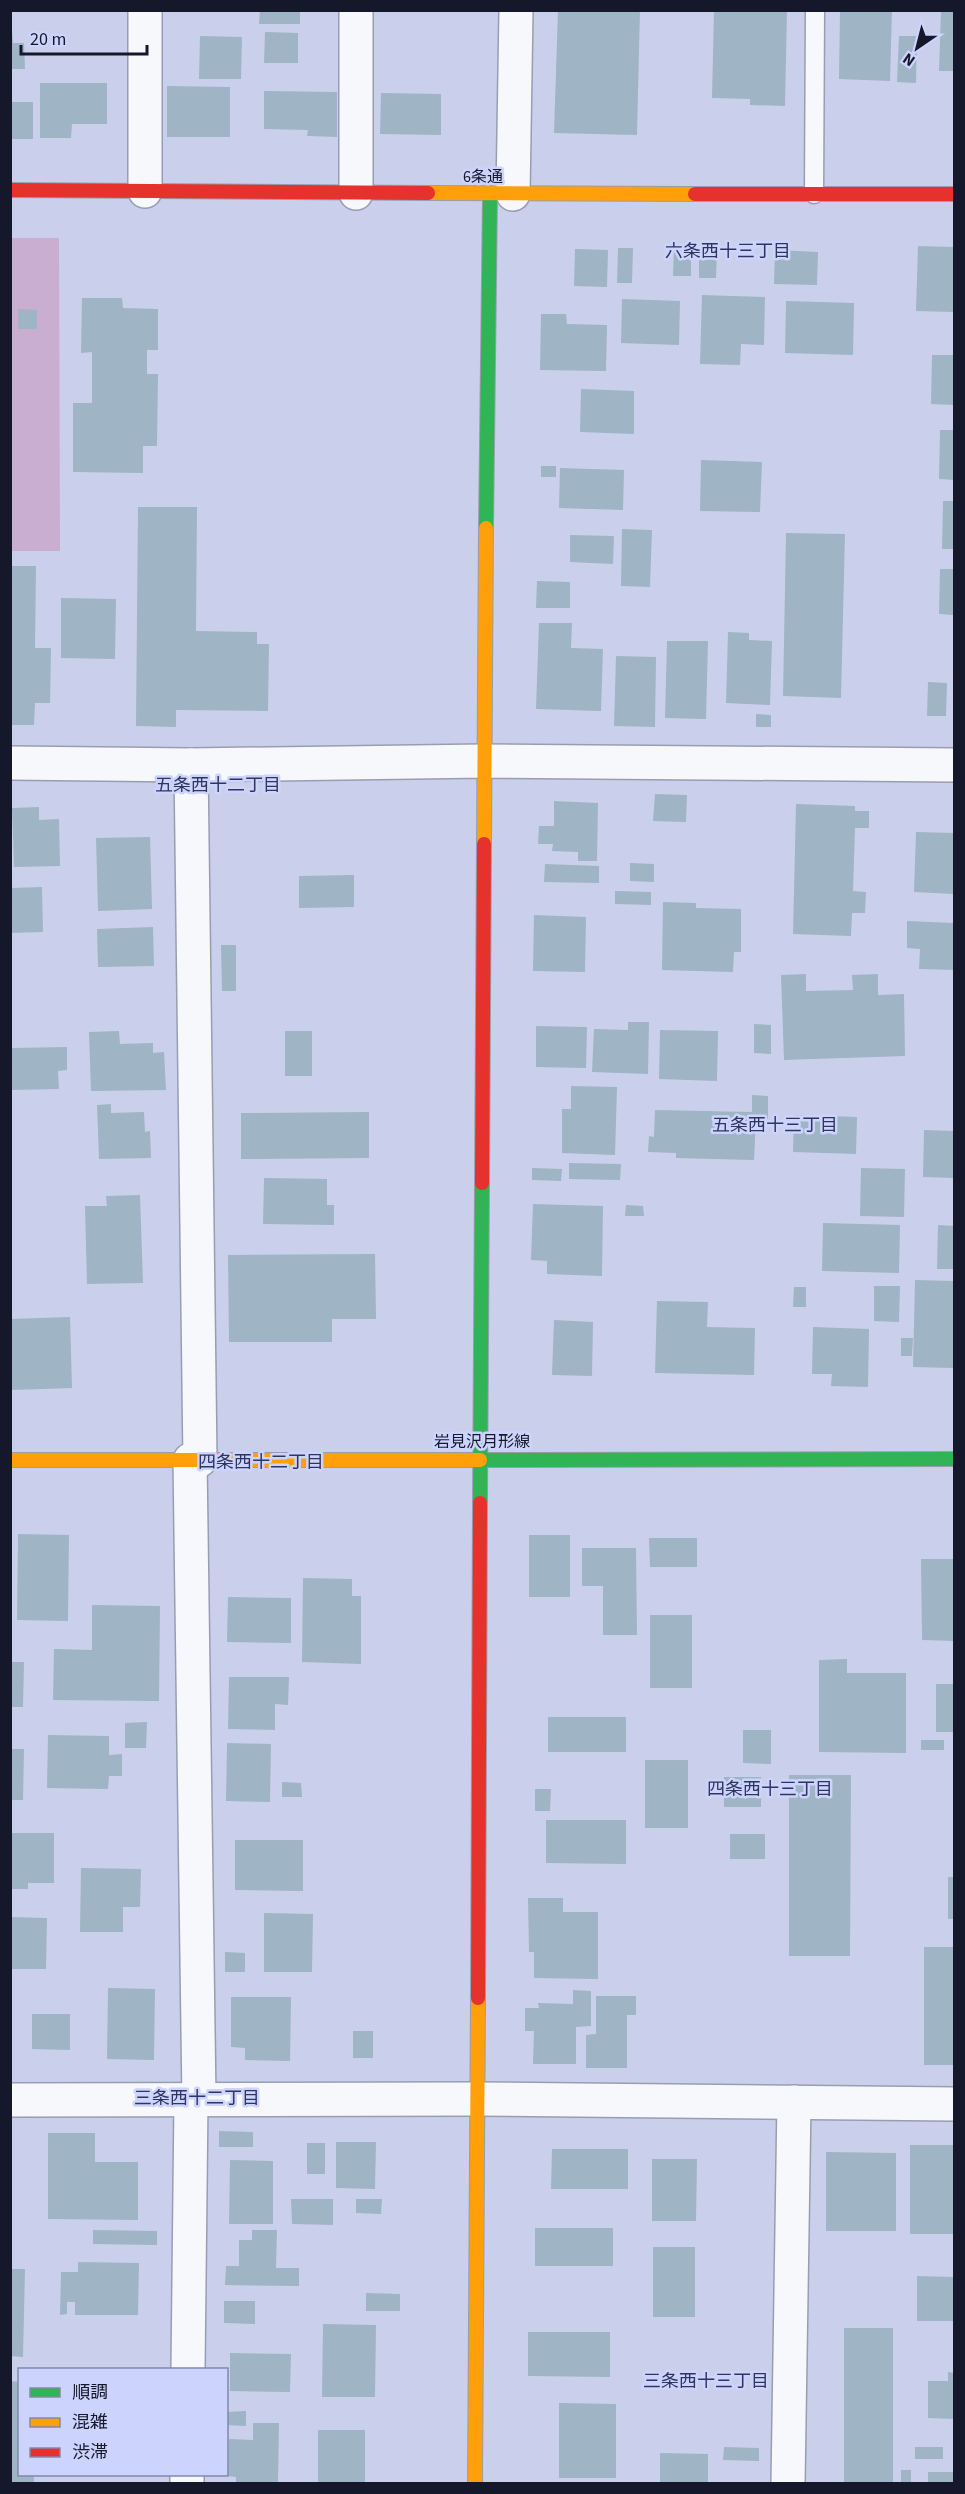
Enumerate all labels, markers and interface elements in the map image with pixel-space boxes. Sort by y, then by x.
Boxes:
scale bar [21,18,147,56]
north arrow [887,18,947,78]
text: 20 m [30,27,66,52]
text: N [898,47,920,72]
street label: 6条通 [463,166,503,188]
district label: 六条西十三丁目 [665,239,791,264]
district label: 五条西十二丁目 [155,773,281,798]
district label: 五条西十三丁目 [712,1113,838,1138]
street label: 岩見沢月形線 [434,1431,530,1453]
district label: 四条西十二丁目 [198,1450,324,1475]
district label: 四条西十三丁目 [707,1777,833,1802]
district label: 三条西十二丁目 [134,2086,260,2111]
legend [18,2368,228,2476]
district label: 三条西十三丁目 [643,2369,769,2394]
text: 順調 [72,2380,108,2405]
text: 混雑 [72,2410,108,2435]
text: 渋滞 [72,2440,108,2465]

